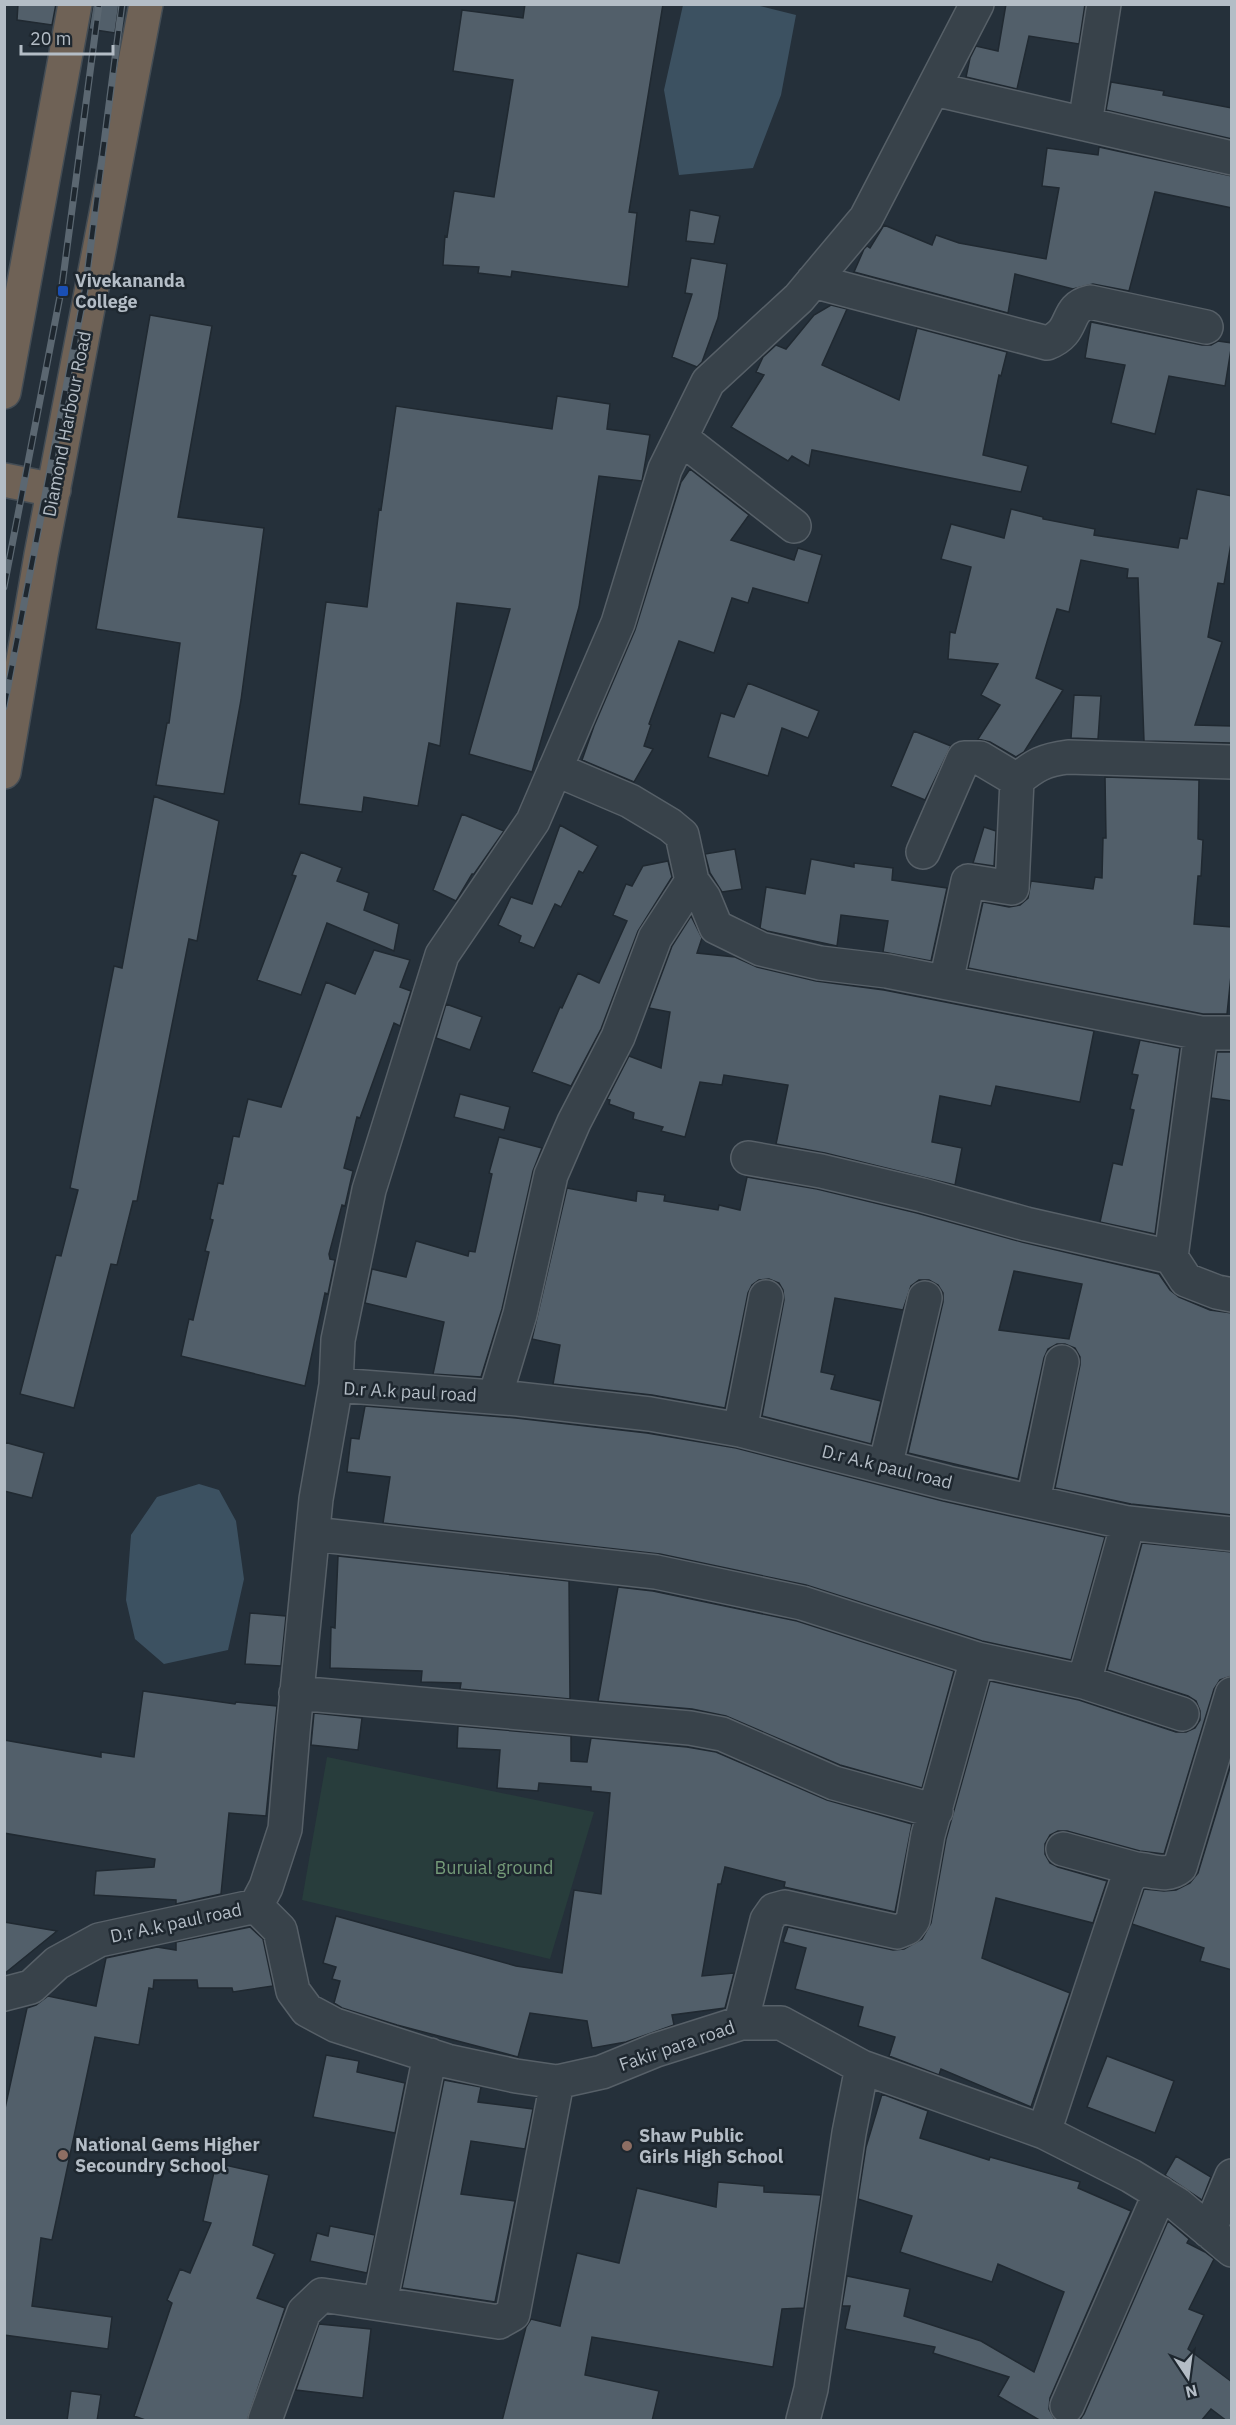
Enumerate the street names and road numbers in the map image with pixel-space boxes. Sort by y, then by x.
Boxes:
street label: Diamond Harbour Road [37,329,96,519]
street label: D.r A.k paul road [343,1377,477,1406]
street label: D.r A.k paul road [819,1439,955,1494]
street label: D.r A.k paul road [108,1897,244,1948]
street label: Fakir para road [616,2015,738,2076]

